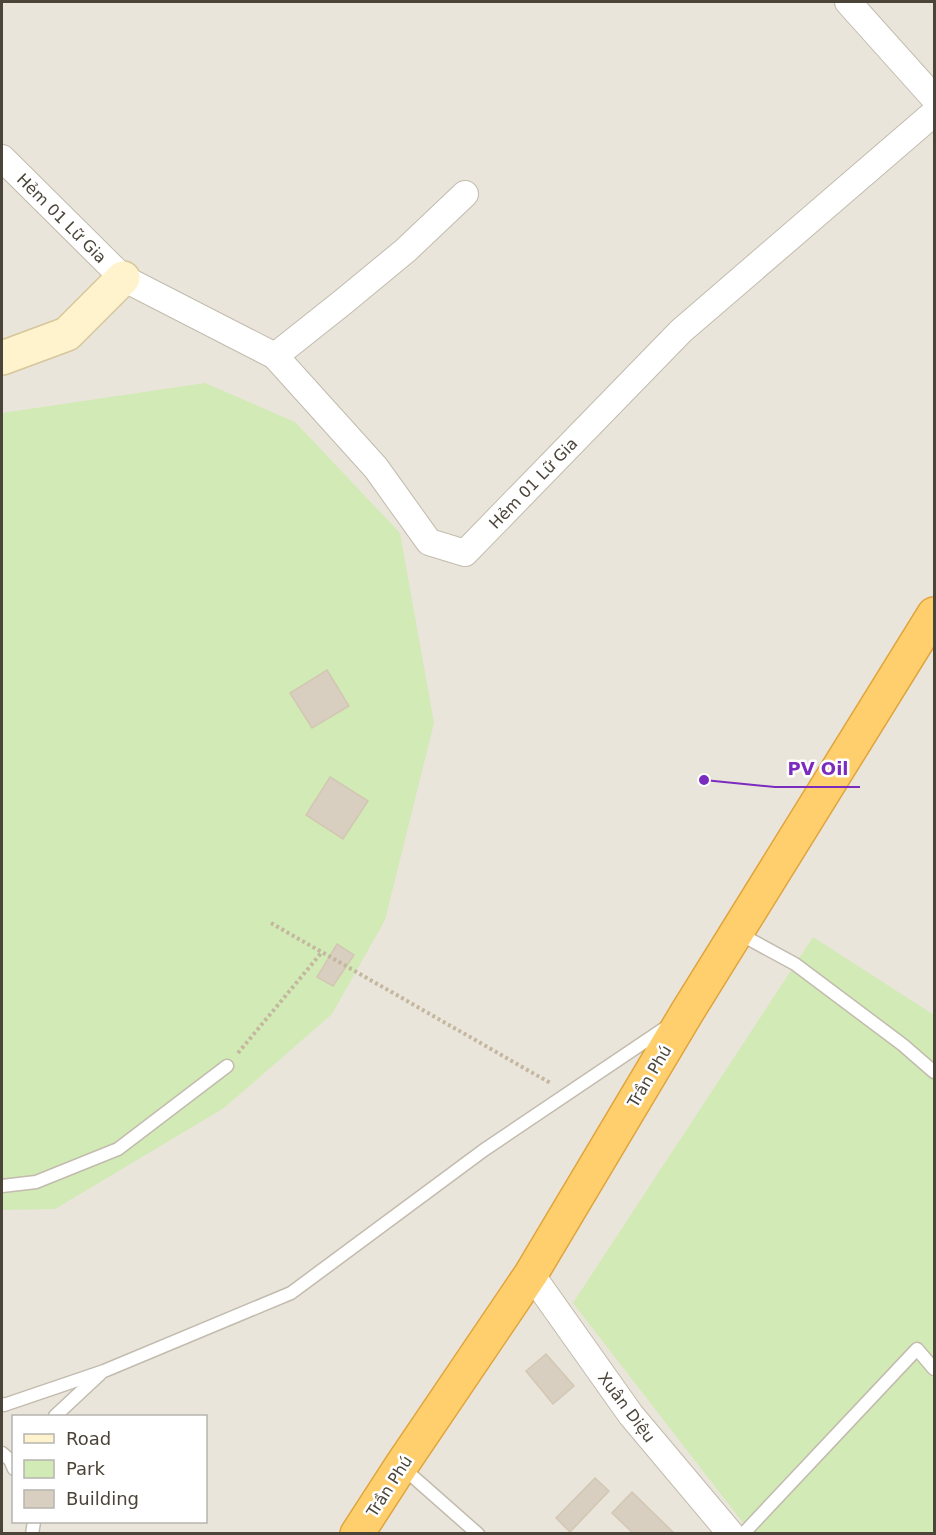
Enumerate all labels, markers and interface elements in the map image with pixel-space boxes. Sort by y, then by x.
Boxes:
street label: Hẻm 01 Lữ Gia [13,170,110,267]
street label: Hẻm 01 Lữ Gia [485,434,581,533]
callout: PV Oil [775,751,860,787]
text: PV Oil [787,758,849,779]
street label: Trần Phú [623,1042,675,1112]
street label: Xuân Diệu [594,1368,659,1446]
legend [12,1415,207,1523]
text: Road [66,1428,111,1449]
street label: Trần Phú [362,1452,416,1521]
text: Park [66,1458,105,1479]
text: Building [66,1488,139,1509]

